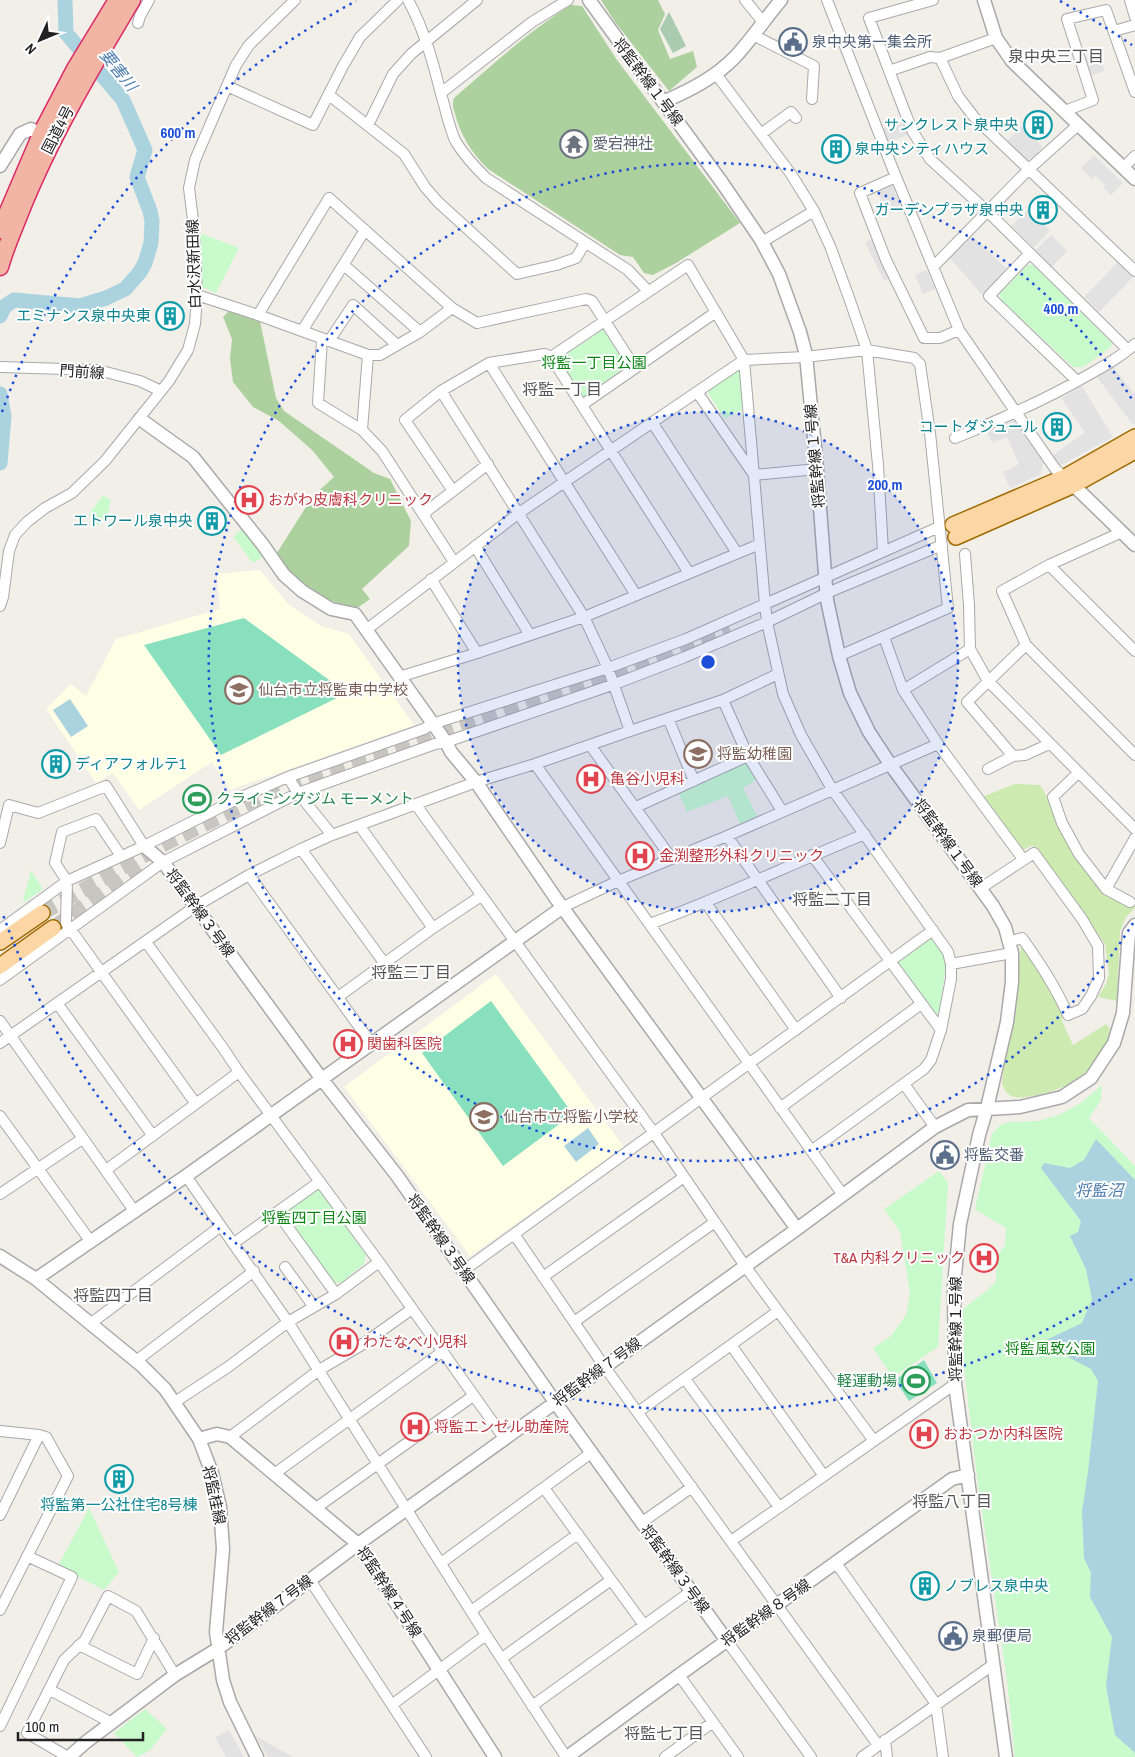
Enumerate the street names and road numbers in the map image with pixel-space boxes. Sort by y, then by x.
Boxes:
street label: 将監幹線１号線 [608,33,688,130]
street label: 国道4号 [36,102,79,158]
street label: 白水沢新田線 [181,219,206,309]
street label: 門前線 [59,359,105,384]
street label: 将監幹線１号線 [799,403,830,509]
street label: 将監幹線１号線 [909,794,988,891]
street label: 将監幹線３号線 [161,864,240,961]
street label: 将監幹線３号線 [403,1190,480,1288]
street label: 将監幹線１号線 [945,1276,966,1382]
street label: 将監幹線７号線 [548,1332,645,1411]
street label: 将監桂線 [198,1463,231,1526]
street label: 将監幹線３号線 [636,1520,715,1617]
street label: 将監幹線４号線 [352,1542,427,1641]
street label: 将監幹線７号線 [220,1570,317,1650]
street label: 将監幹線８号線 [717,1574,815,1651]

